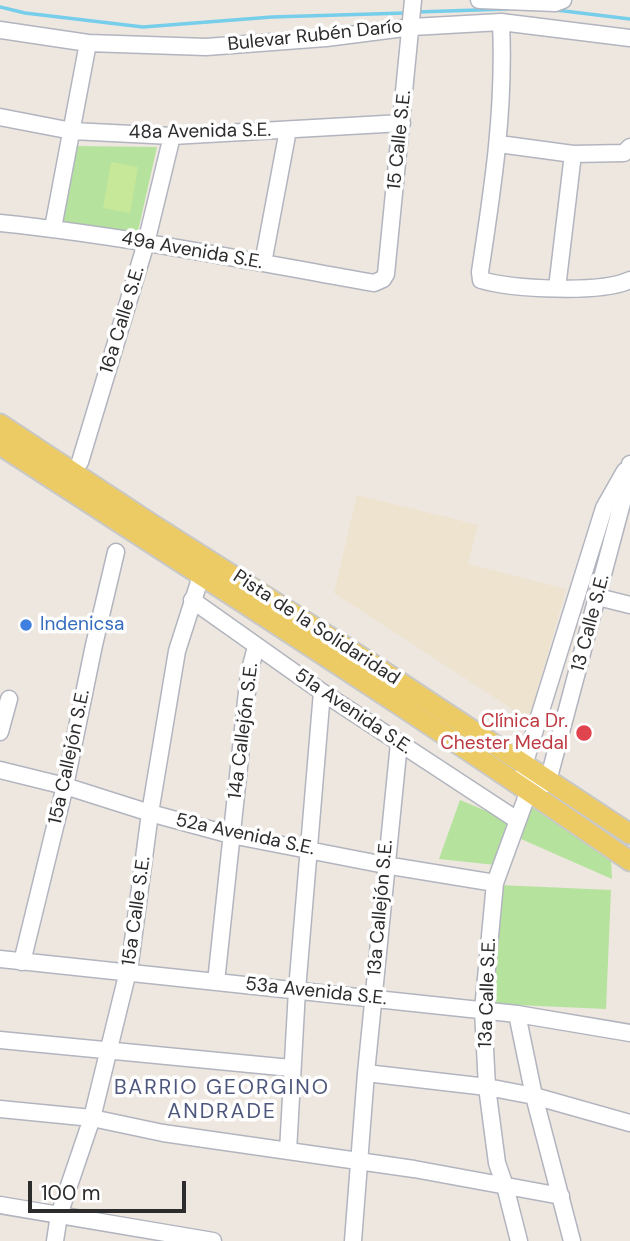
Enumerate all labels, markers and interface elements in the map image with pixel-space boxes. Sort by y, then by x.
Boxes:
street label: Bulevar Rubén Darío [226,15,404,57]
street label: 15 Calle S.E. [383,89,417,191]
street label: 48a Avenida S.E. [129,119,271,145]
street label: 49a Avenida S.E. [120,227,264,275]
street label: 16a Calle S.E. [96,264,150,376]
street label: Pista de la Solidaridad [228,566,404,690]
street label: 13 Calle S.E. [567,572,615,674]
place label: Indenicsa [40,614,124,636]
marker: Indenicsa [18,617,34,633]
street label: 14a Callejón S.E. [224,662,264,800]
street label: 51a Avenida S.E. [290,664,416,760]
street label: 15a Callejón S.E. [45,688,95,826]
place label: Clínica Dr. Chester Medal [440,711,568,755]
marker: Clínica Dr. Chester Medal [574,723,594,743]
street label: 52a Avenida S.E. [173,809,317,861]
street label: 13a Callejón S.E. [364,839,398,977]
street label: 15a Calle S.E. [118,855,156,967]
street label: 13a Calle S.E. [475,938,501,1048]
street label: 53a Avenida S.E. [244,973,388,1011]
district label: BARRIO GEORGINO ANDRADE [116,1075,328,1125]
scale bar [32,1168,189,1212]
text: 100 m [41,1179,101,1207]

